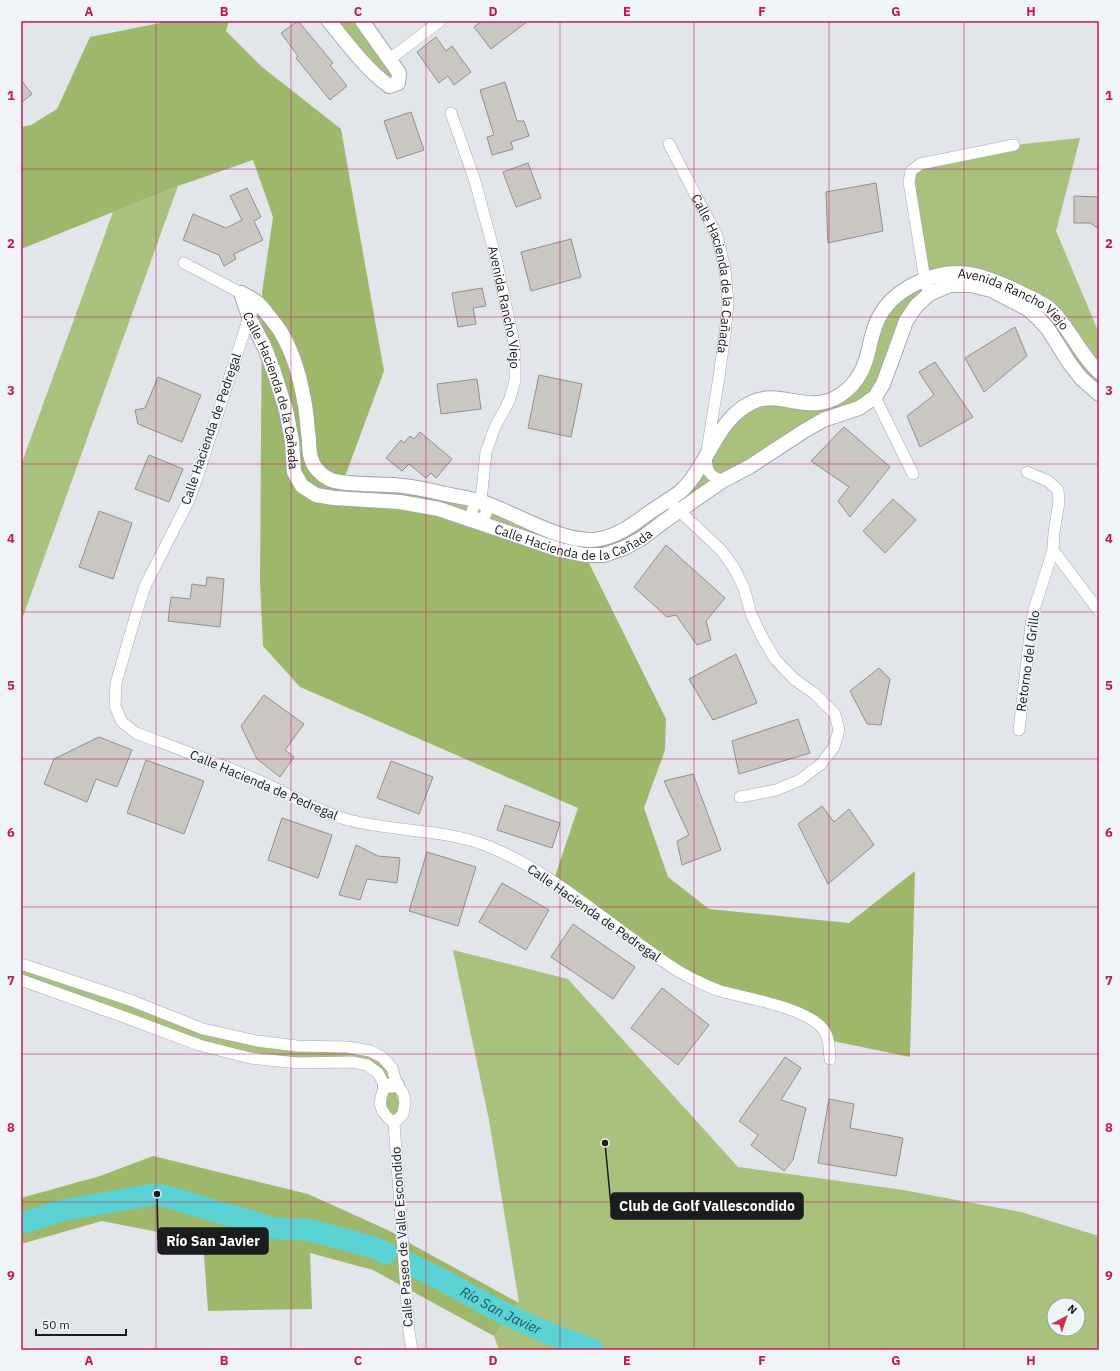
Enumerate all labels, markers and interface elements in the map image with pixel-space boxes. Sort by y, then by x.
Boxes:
text: A [85,3,94,20]
text: B [220,3,229,20]
text: C [354,3,363,20]
text: D [488,3,498,20]
text: E [623,3,631,20]
text: F [758,3,766,20]
text: G [891,3,901,20]
text: H [1026,3,1036,20]
text: 1 [7,87,15,104]
text: 1 [1105,87,1113,104]
street label: Calle Hacienda de la Cañada [688,191,737,355]
text: 2 [7,235,15,252]
text: 2 [1105,235,1113,252]
street label: Avenida Rancho Viejo [484,244,524,369]
street label: Avenida Rancho Viejo [957,265,1073,333]
street label: Calle Hacienda de la Cañada [239,309,302,470]
street label: Calle Hacienda de Pedregal [177,350,245,507]
text: 3 [7,382,15,399]
text: 3 [1105,382,1113,399]
street label: Calle Hacienda de la Cañada [489,518,655,536]
text: Calle Hacienda de la Cañada [492,520,656,564]
text: 4 [7,530,15,547]
text: 4 [1105,530,1113,547]
street label: Retorno del Grillo [1012,609,1044,713]
text: 5 [7,677,15,694]
text: 5 [1105,677,1113,694]
street label: Calle Hacienda de Pedregal [187,746,341,824]
text: 6 [7,824,15,841]
text: 6 [1105,824,1113,841]
street label: Calle Hacienda de Pedregal [524,860,665,966]
text: 7 [7,972,15,989]
text: 7 [1105,972,1113,989]
text: 8 [7,1119,15,1136]
text: 8 [1105,1119,1113,1136]
street label: Calle Paseo de Valle Escondido [387,1146,417,1328]
callout: Club de Golf Vallescondido [611,1193,803,1219]
text: Club de Golf Vallescondido [619,1197,795,1215]
callout: Río San Javier [158,1228,268,1254]
text: Río San Javier [166,1232,260,1250]
text: 9 [7,1267,15,1284]
text: 9 [1105,1267,1113,1284]
water label: Río San Javier [457,1282,545,1339]
north arrow [1046,1297,1086,1337]
text: N [1065,1301,1080,1317]
scale bar [36,1311,126,1337]
text: 50 m [42,1317,70,1332]
text: A [85,1352,94,1369]
text: B [220,1352,229,1369]
text: C [354,1352,363,1369]
text: D [488,1352,498,1369]
text: E [623,1352,631,1369]
text: F [758,1352,766,1369]
text: G [891,1352,901,1369]
text: H [1026,1352,1036,1369]

